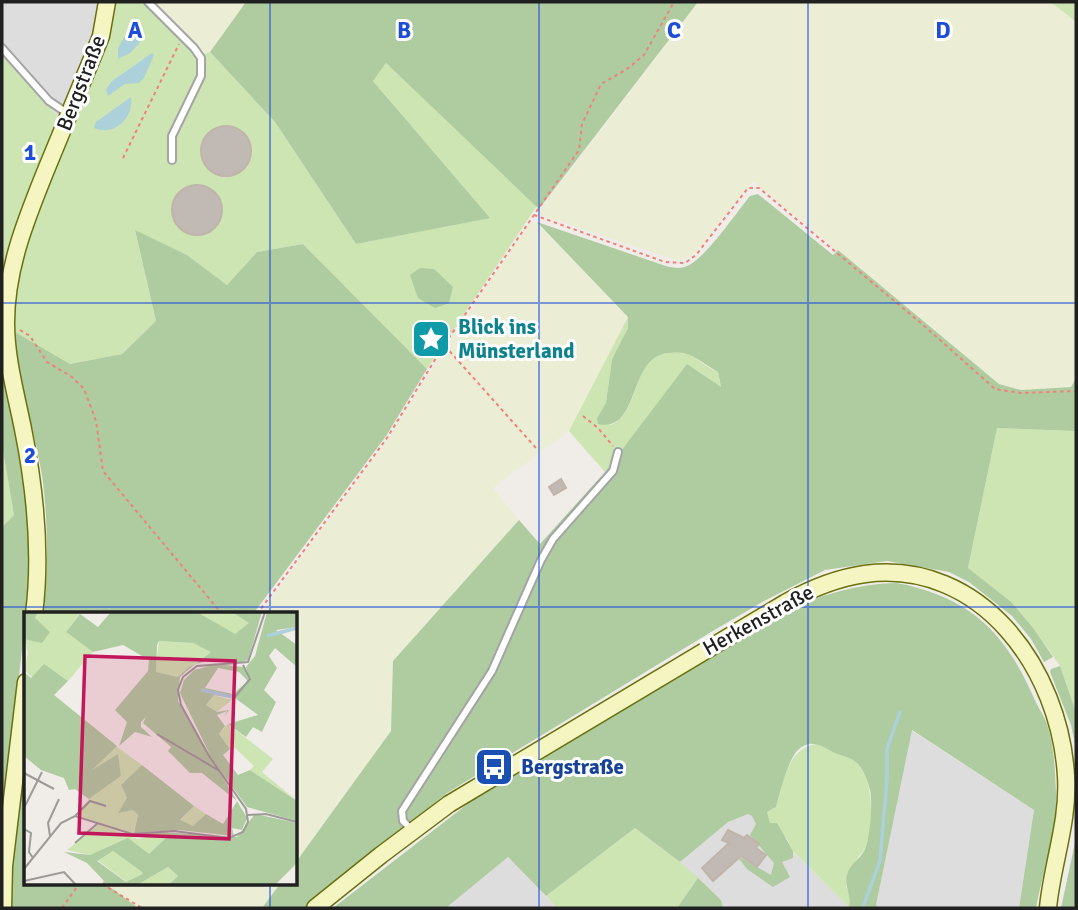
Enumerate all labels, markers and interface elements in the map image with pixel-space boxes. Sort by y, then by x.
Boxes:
text: A [128,16,143,45]
text: B [397,16,411,45]
text: C [667,16,681,45]
text: D [935,16,951,45]
street label: Bergstraße [51,32,111,134]
text: 1 [24,138,36,167]
place label: Blick ins Münsterland [458,314,575,364]
place icon: Blick ins Münsterland [410,318,452,360]
text: 2 [24,441,36,470]
street label: Herkenstraße [698,579,818,661]
inset map [24,612,298,886]
bus stop icon: Bergstraße [473,746,515,788]
place label: Bergstraße [521,754,624,780]

